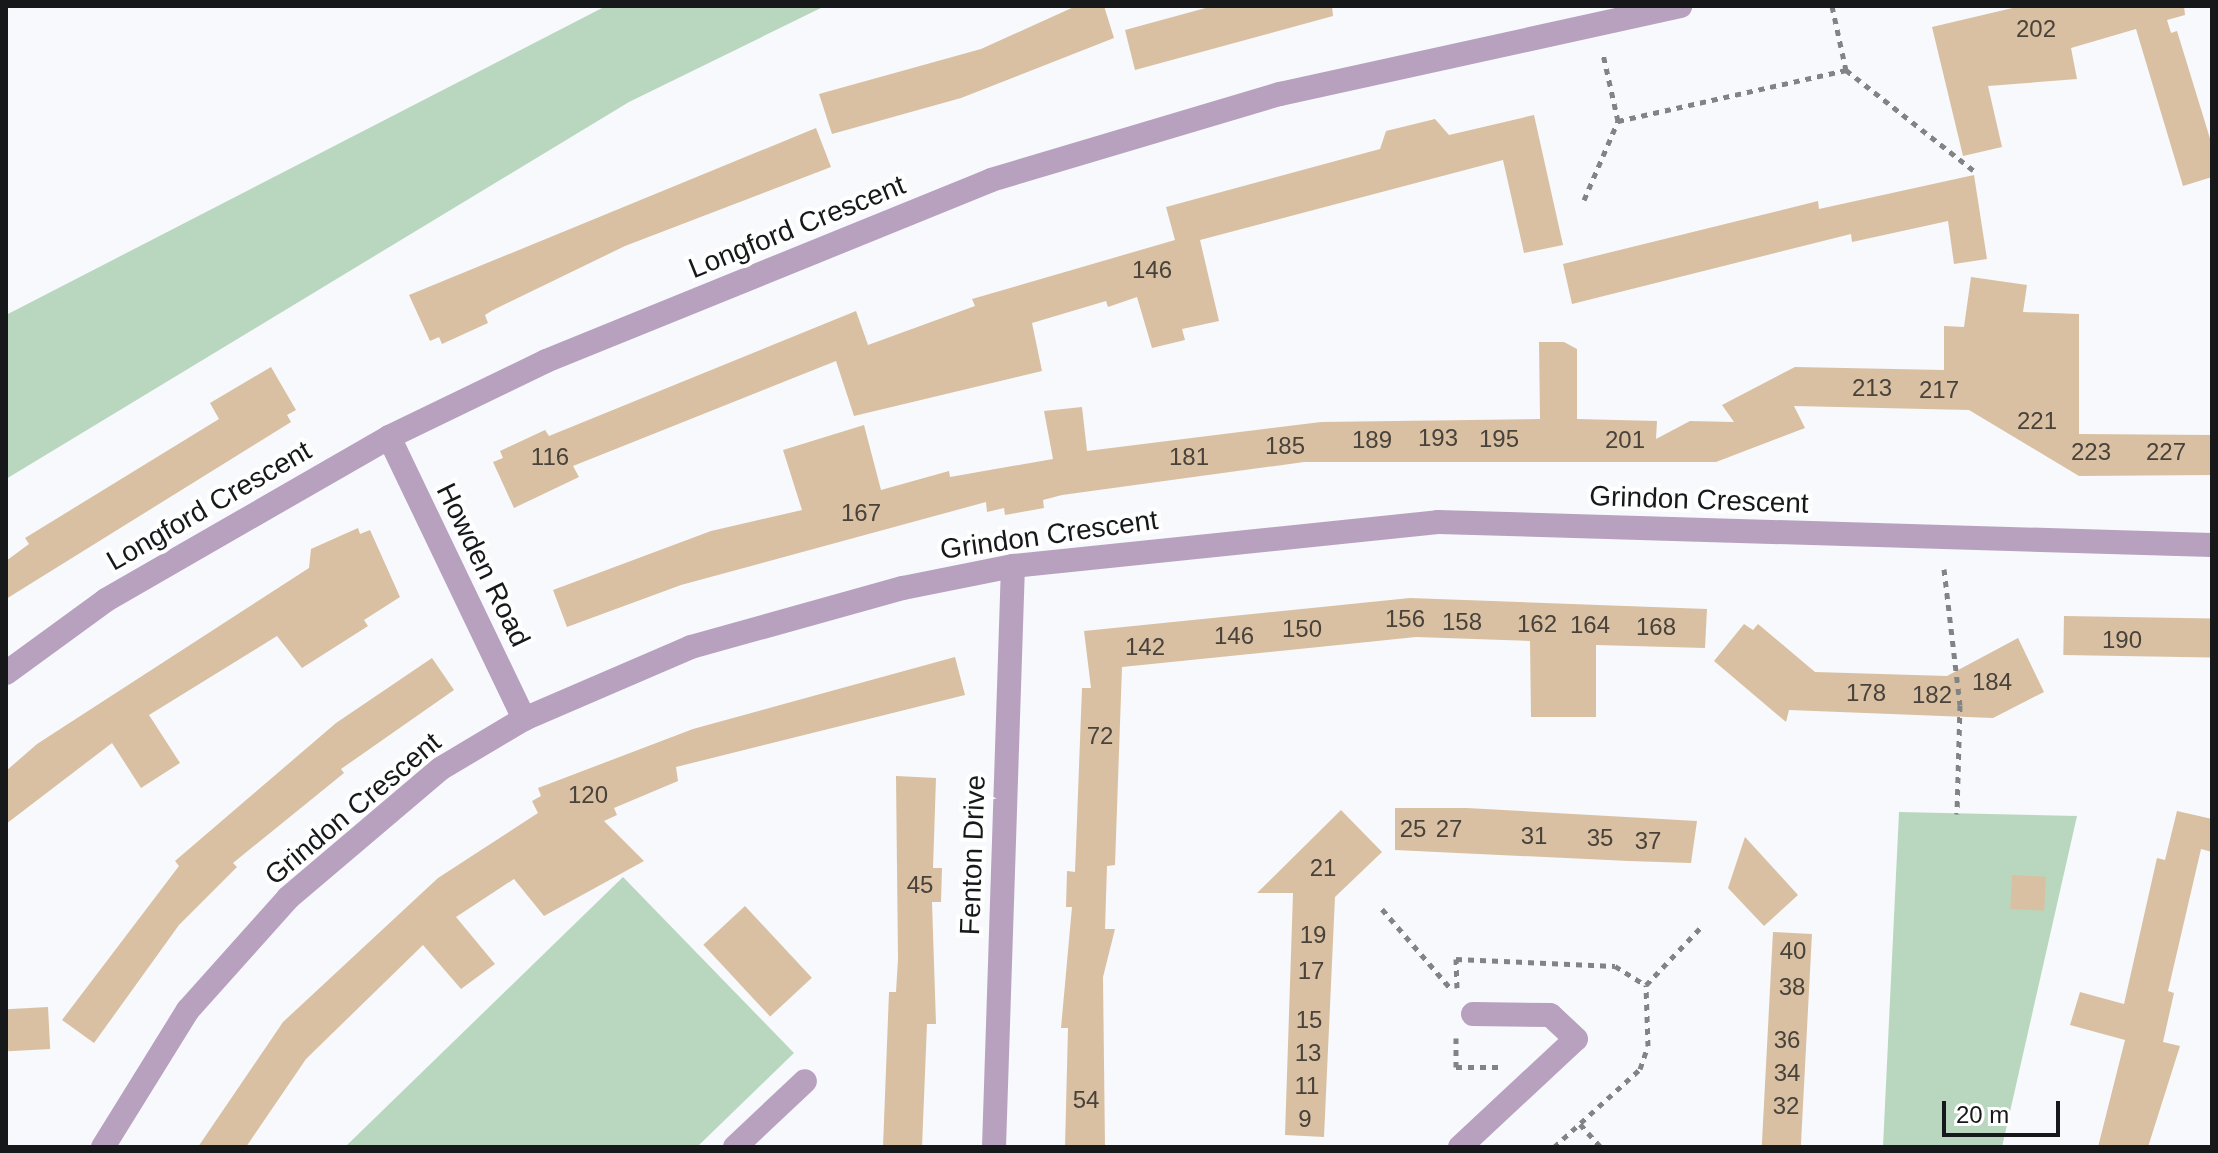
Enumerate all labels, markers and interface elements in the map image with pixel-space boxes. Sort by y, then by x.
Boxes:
house number: 202 [2016,15,2056,43]
street label: Longford Crescent [684,168,910,286]
house number: 146 [1132,256,1172,284]
house number: 213 [1852,374,1892,402]
house number: 217 [1919,376,1959,404]
house number: 221 [2017,407,2057,435]
house number: 193 [1418,424,1458,452]
house number: 195 [1479,425,1519,453]
house number: 189 [1352,426,1392,454]
house number: 201 [1605,426,1645,454]
house number: 185 [1265,432,1305,460]
street label: Longford Crescent [101,434,317,578]
house number: 223 [2071,438,2111,466]
house number: 227 [2146,438,2186,466]
house number: 116 [531,443,569,471]
house number: 181 [1169,443,1209,471]
street label: Howden Road [429,478,537,652]
street label: Grindon Crescent [1589,479,1809,521]
house number: 167 [841,499,881,527]
street label: Grindon Crescent [938,503,1160,567]
house number: 156 [1385,605,1425,633]
house number: 158 [1442,608,1482,636]
house number: 162 [1517,610,1557,638]
house number: 164 [1570,611,1610,639]
house number: 168 [1636,613,1676,641]
house number: 150 [1282,615,1322,643]
house number: 146 [1214,622,1254,650]
house number: 190 [2102,626,2142,654]
house number: 142 [1125,633,1165,661]
house number: 184 [1972,668,2012,696]
house number: 178 [1846,679,1886,707]
house number: 182 [1912,681,1952,709]
house number: 72 [1087,722,1113,750]
street label: Grindon Crescent [258,726,448,892]
street label: Fenton Drive [953,774,993,936]
house number: 120 [568,781,608,809]
house number: 25 [1400,815,1426,843]
house number: 27 [1436,815,1462,843]
house number: 31 [1521,822,1547,850]
house number: 35 [1587,824,1613,852]
house number: 37 [1635,827,1661,855]
house number: 21 [1310,854,1336,882]
house number: 45 [907,871,933,899]
house number: 19 [1300,921,1326,949]
house number: 40 [1780,937,1806,965]
house number: 17 [1298,957,1324,985]
house number: 38 [1779,973,1805,1001]
house number: 15 [1296,1006,1322,1034]
house number: 36 [1774,1026,1800,1054]
house number: 13 [1295,1039,1321,1067]
house number: 34 [1774,1059,1800,1087]
house number: 11 [1295,1072,1319,1100]
scale bar [1946,1085,2064,1135]
house number: 54 [1073,1086,1099,1114]
house number: 32 [1773,1092,1799,1120]
text: 20 m [1956,1101,2009,1128]
house number: 9 [1298,1105,1312,1133]

